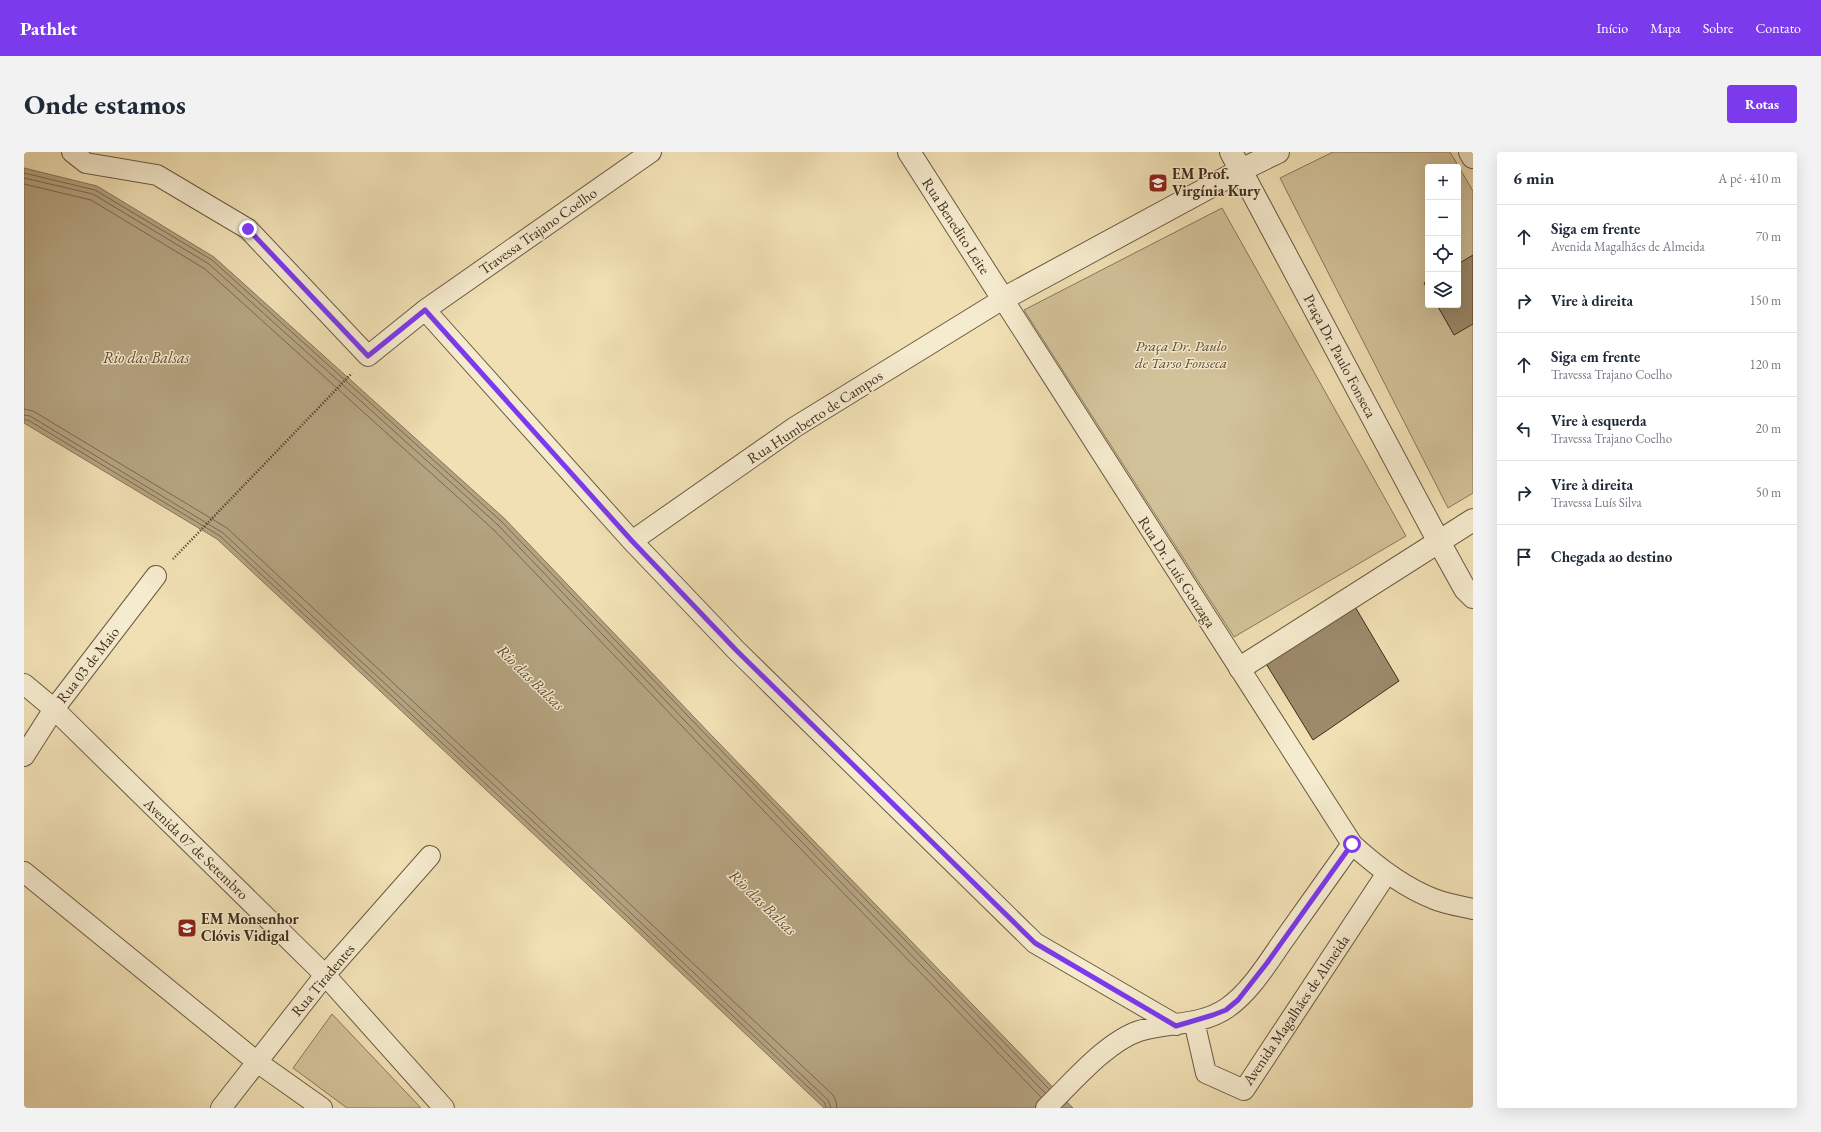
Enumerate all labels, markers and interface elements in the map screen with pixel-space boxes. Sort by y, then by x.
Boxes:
text: Pathlet [20,16,77,41]
text: Início [1596,19,1628,37]
text: Mapa [1650,19,1681,37]
text: Sobre [1703,19,1733,37]
text: Contato [1755,19,1801,37]
button: Rotas [1727,85,1797,123]
text: Onde estamos [24,86,186,122]
place label: EM Prof. Virgínia Kury [1172,164,1261,200]
map controls [1425,164,1461,308]
button: + [1425,164,1461,200]
text: 6 min [1513,167,1554,189]
text: A pé · 410 m [1718,170,1781,187]
school or university icon: EM Prof. Virgínia Kury [1147,172,1169,194]
street label: Rua Benedito Leite [918,174,995,278]
street label: Travessa Trajano Coelho [475,183,600,278]
button: − [1425,200,1461,236]
text: Siga em frente [1551,219,1640,238]
route end [239,220,257,238]
icon: ahead [1513,226,1535,248]
text: 70 m [1756,228,1781,245]
button: locate [1425,236,1461,272]
text: Avenida Magalhães de Almeida [1551,238,1705,255]
button: layers [1425,272,1461,308]
icon: right [1513,290,1535,312]
street label: Praça Dr. Paulo Fonseca [1300,291,1381,421]
text: Vire à direita [1551,291,1633,310]
text: 150 m [1750,292,1781,309]
park label: Praça Dr. Paulo de Tarso Fonseca [1135,336,1227,372]
water label: Rio das Balsas [103,347,190,368]
text: Siga em frente [1551,347,1640,366]
icon: ahead [1513,354,1535,376]
text: 120 m [1750,356,1781,373]
street label: Rua Humberto de Campos [743,366,886,468]
text: Travessa Trajano Coelho [1551,366,1672,383]
text: Vire à esquerda [1551,411,1647,430]
icon: left [1513,418,1535,440]
text: 20 m [1756,420,1781,437]
text: Travessa Trajano Coelho [1551,430,1672,447]
text: Vire à direita [1551,475,1633,494]
icon: right [1513,482,1535,504]
text: 50 m [1756,484,1781,501]
text: Travessa Luís Silva [1551,494,1642,511]
street label: Rua Dr. Luís Gonzaga [1134,512,1221,631]
icon: arrive [1513,546,1535,568]
text: Chegada ao destino [1551,547,1672,566]
street label: Rua 03 de Maio [52,623,123,707]
water label: Rio das Balsas [492,640,569,715]
street label: Avenida 07 de Setembro [139,793,253,904]
route start [1343,835,1361,853]
water label: Rio das Balsas [724,865,801,940]
place label: EM Monsenhor Clóvis Vidigal [201,909,300,945]
school or university icon: EM Monsenhor Clóvis Vidigal [176,917,198,939]
street label: Avenida Magalhães de Almeida [1238,931,1353,1089]
street label: Rua Tiradentes [287,939,359,1020]

